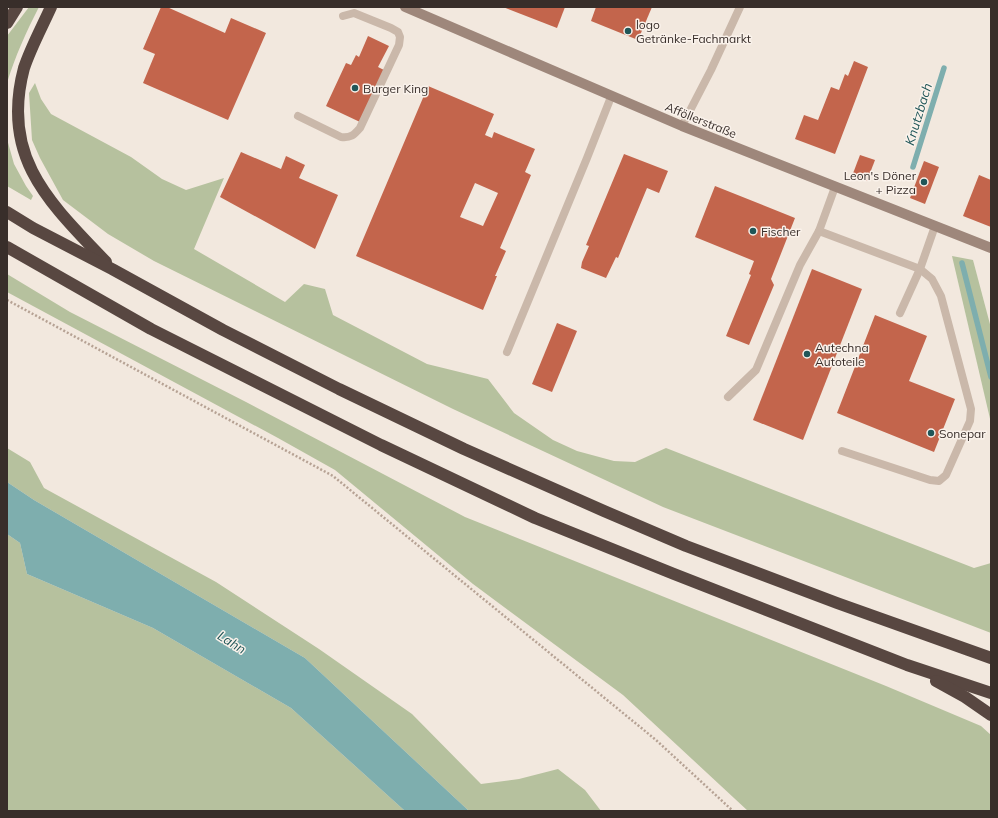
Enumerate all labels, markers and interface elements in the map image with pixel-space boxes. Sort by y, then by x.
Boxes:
place label: logo Getränke-Fachmarkt [636,17,751,46]
marker: logo Getränke-Fachmarkt [623,26,633,36]
place label: Burger King [363,81,428,96]
water label: Knutzbach [901,81,935,147]
marker: Burger King [350,83,360,93]
street label: Afföllerstraße [663,99,739,141]
place label: Leon's Döner + Pizza [844,168,917,197]
marker: Leon's Döner + Pizza [919,177,929,187]
place label: Fischer [761,224,801,239]
marker: Fischer [748,226,758,236]
place label: Autechna Autoteile [815,340,869,369]
marker: Autechna Autoteile [802,349,812,359]
place label: Sonepar [939,426,986,441]
marker: Sonepar [926,428,936,438]
water label: Lahn [215,627,249,657]

